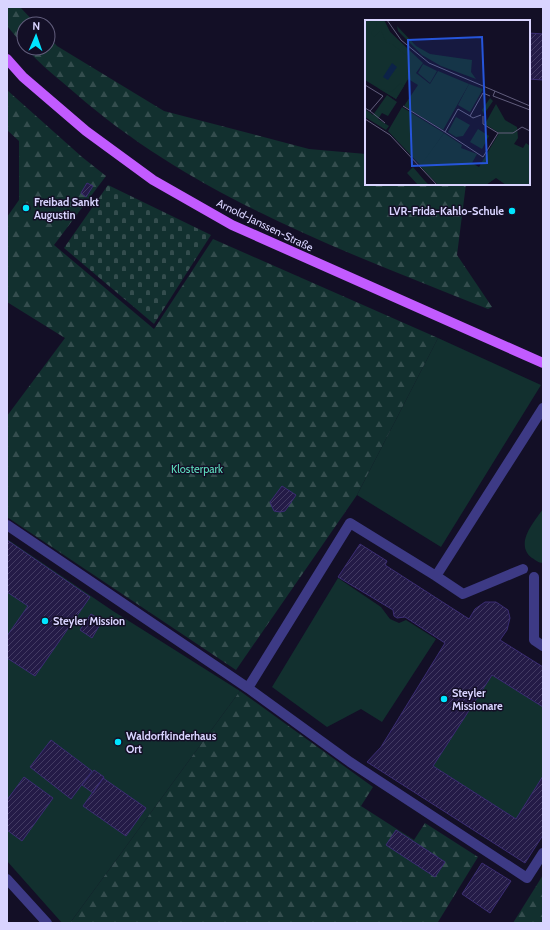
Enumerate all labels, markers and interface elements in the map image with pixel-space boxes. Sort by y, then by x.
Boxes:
north arrow [16,16,56,56]
text: N [32,19,40,33]
inset map [365,20,530,185]
place label: Freibad Sankt Augustin [34,195,99,222]
street label: Arnold-Janssen-Straße [214,196,316,255]
marker: Freibad Sankt Augustin [21,203,31,213]
place label: LVR-Frida-Kahlo-Schule [389,204,504,218]
marker: LVR-Frida-Kahlo-Schule [507,206,517,216]
park label: Klosterpark [171,462,223,476]
place label: Steyler Mission [53,614,125,628]
marker: Steyler Mission [40,616,50,626]
place label: Steyler Missionare [452,686,503,713]
marker: Steyler Missionare [439,694,449,704]
place label: Waldorfkinderhaus Ort [126,729,217,756]
marker: Waldorfkinderhaus Ort [113,737,123,747]

